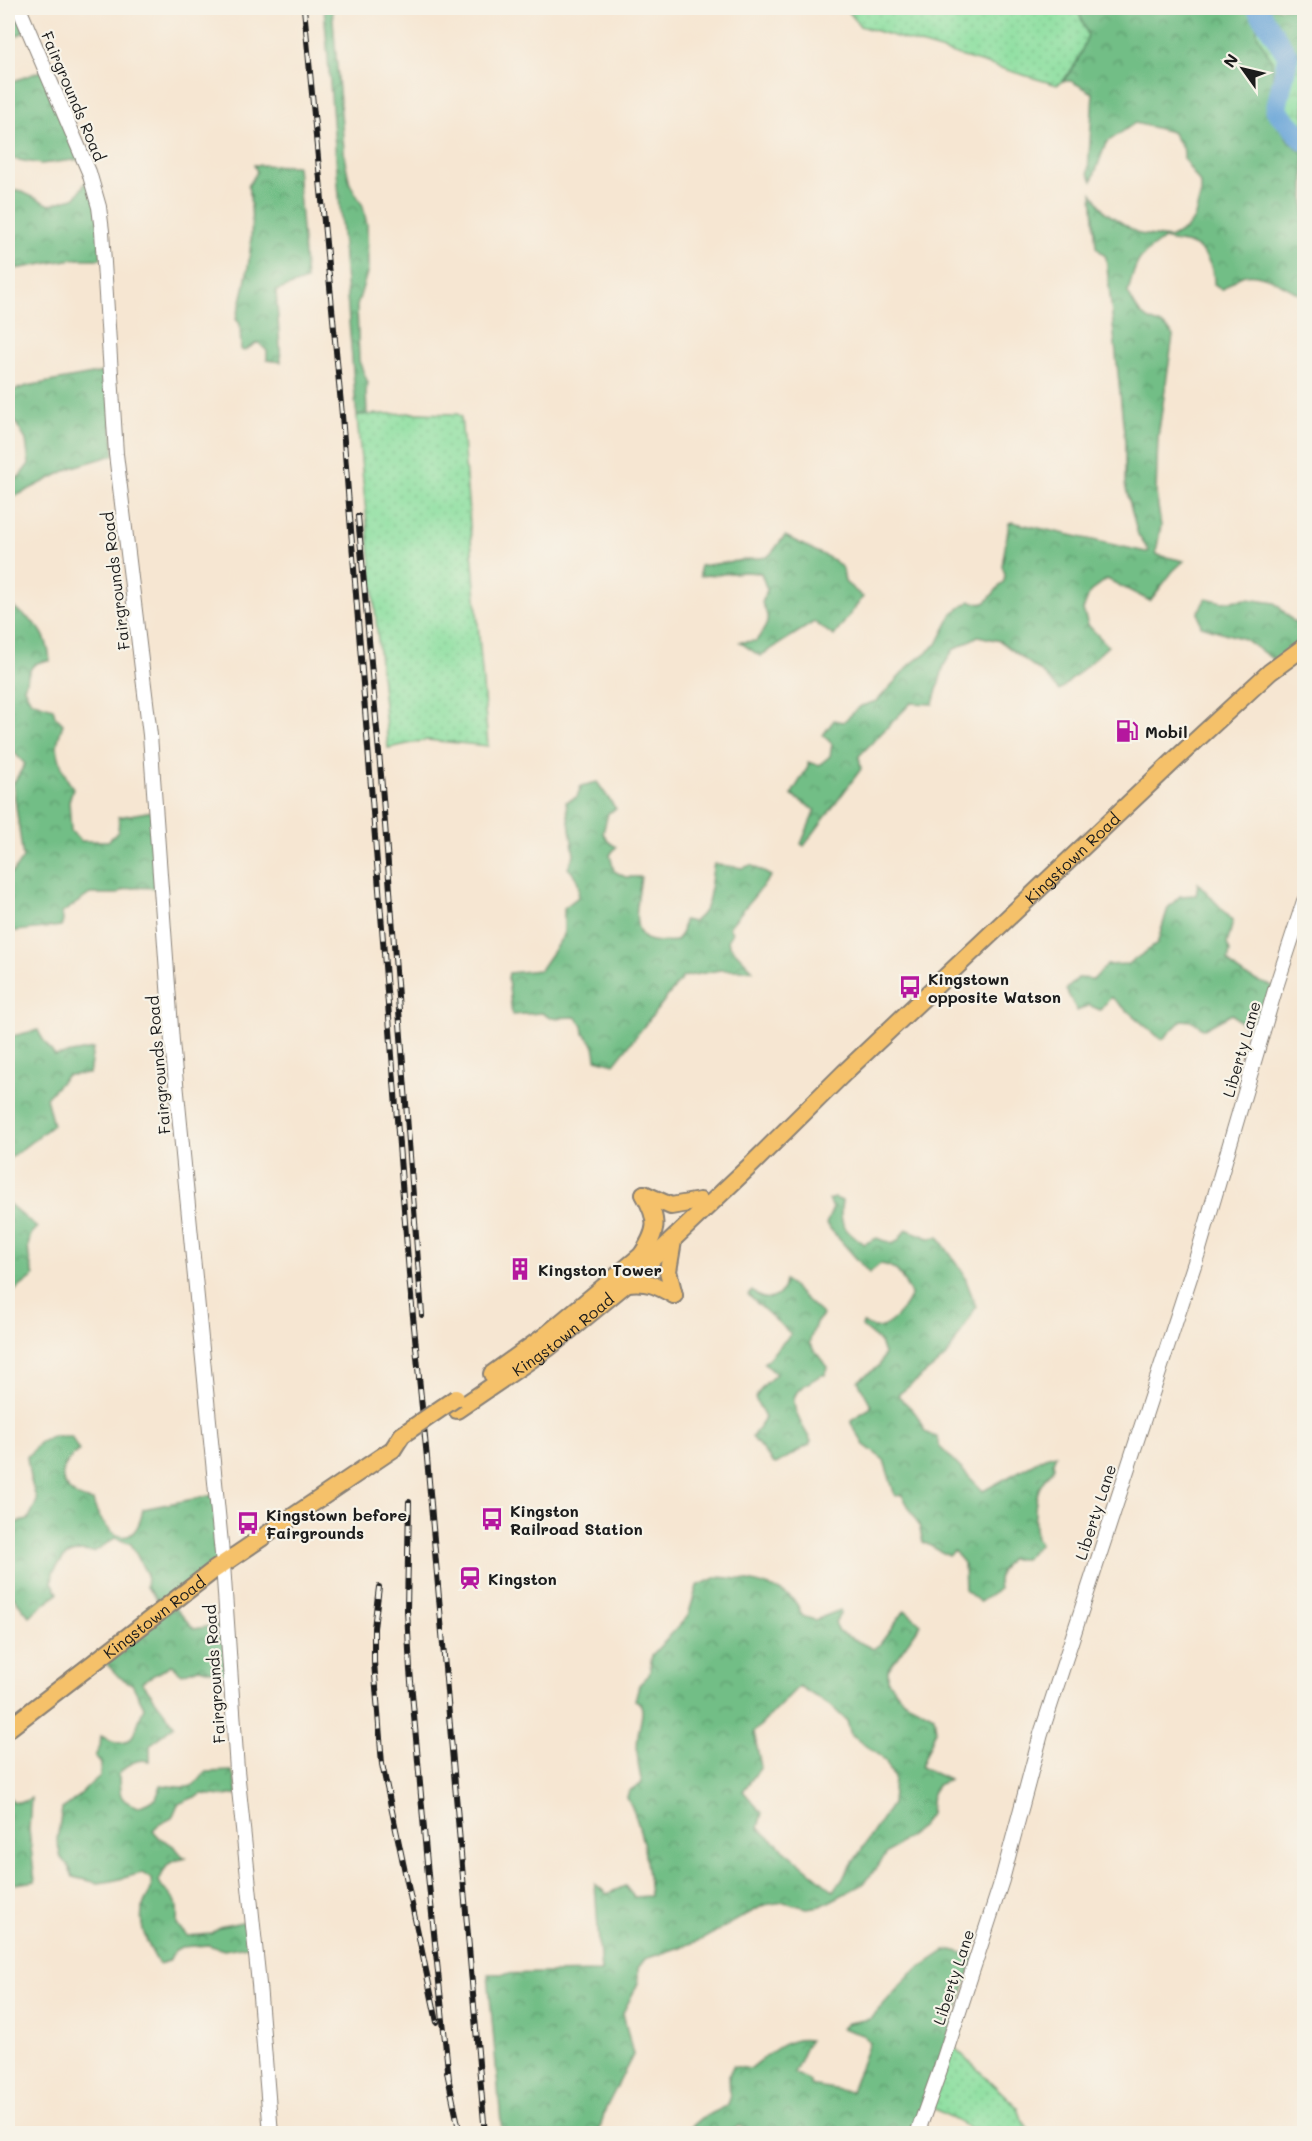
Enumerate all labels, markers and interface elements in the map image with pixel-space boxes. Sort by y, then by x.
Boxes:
street label: Fairgrounds Road [37,28,111,164]
north arrow [1213,39,1273,99]
text: N [1218,49,1242,71]
street label: Fairgrounds Road [96,511,134,651]
fuel station icon: Mobil [1114,718,1140,744]
place label: Mobil [1145,721,1188,742]
street label: Kingstown Road [1020,807,1124,908]
place label: Kingstown opposite Watson [928,968,1061,1007]
bus stop icon: Kingstown opposite Watson [897,974,923,1000]
street label: Fairgrounds Road [141,995,175,1135]
street label: Liberty Lane [1217,998,1265,1100]
building icon: Kingston Tower [507,1256,533,1282]
place label: Kingston Tower [538,1259,662,1280]
street label: Kingstown Road [508,1288,618,1380]
street label: Liberty Lane [1070,1462,1120,1562]
place label: Kingston Railroad Station [510,1500,643,1539]
place label: Kingstown before Fairgrounds [266,1504,407,1543]
bus stop icon: Kingston Railroad Station [479,1506,505,1532]
bus stop icon: Kingstown before Fairgrounds [235,1510,261,1536]
station icon: Kingston [457,1565,483,1591]
place label: Kingston [488,1568,557,1589]
street label: Kingstown Road [98,1571,209,1663]
street label: Fairgrounds Road [199,1604,229,1744]
street label: Liberty Lane [928,1927,978,2027]

